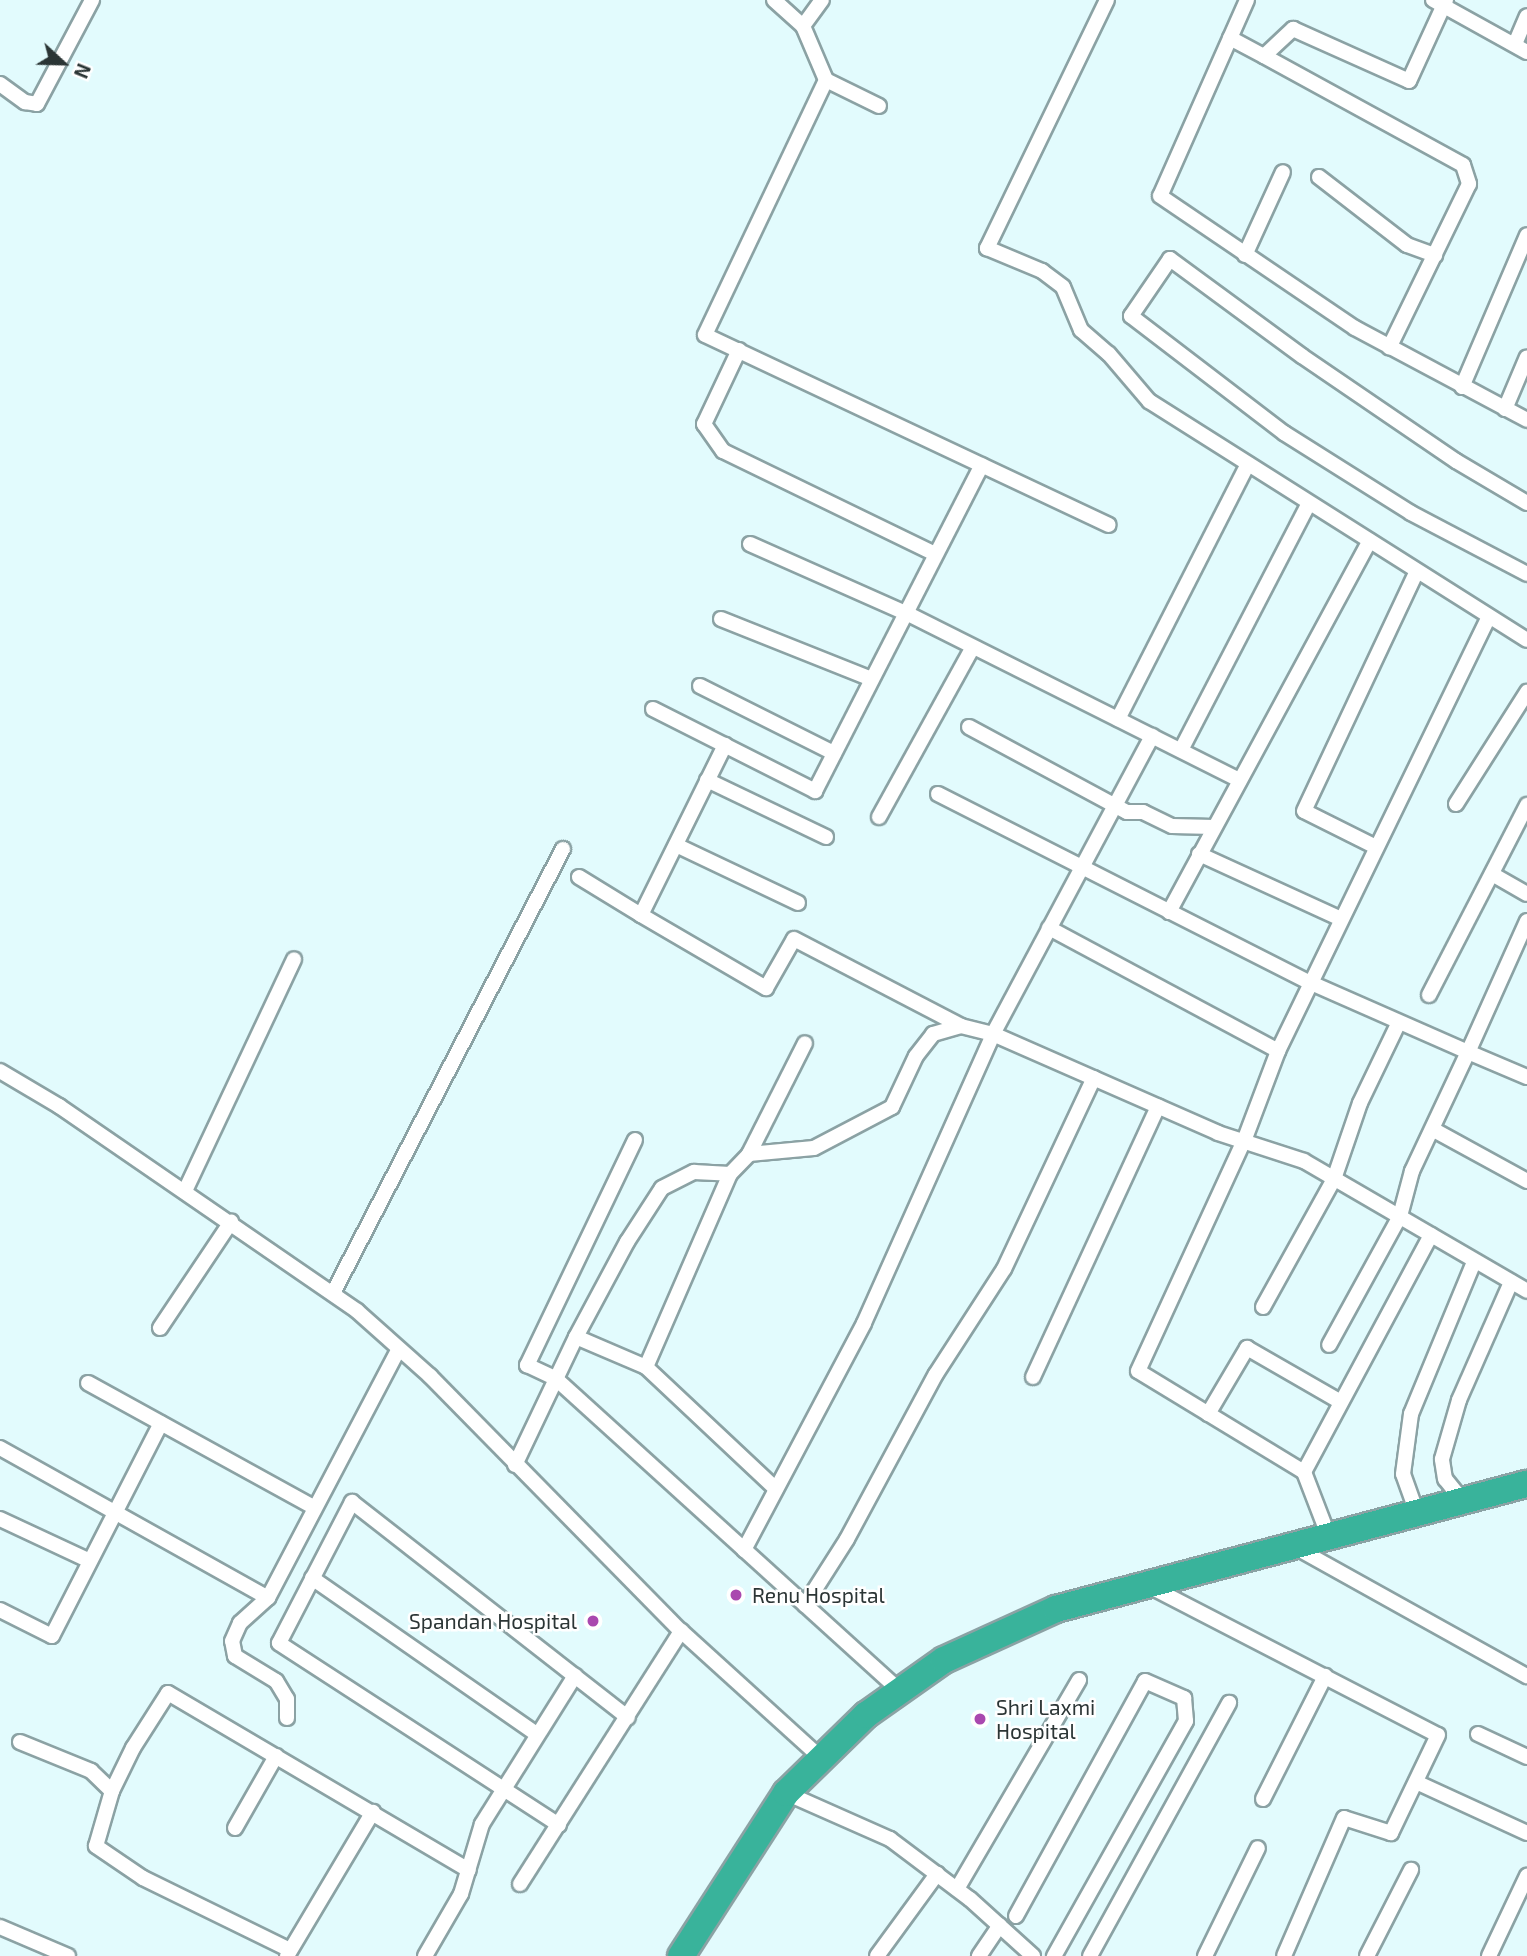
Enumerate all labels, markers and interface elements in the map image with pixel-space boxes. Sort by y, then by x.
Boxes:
north arrow [28,28,98,98]
text: N [70,60,96,82]
place label: Renu Hospital [752,1582,885,1608]
marker: Renu Hospital [726,1585,746,1605]
place label: Spandan Hospital [409,1608,577,1634]
marker: Spandan Hospital [583,1611,603,1631]
place label: Shri Laxmi Hospital [996,1694,1095,1744]
marker: Shri Laxmi Hospital [970,1709,990,1729]

